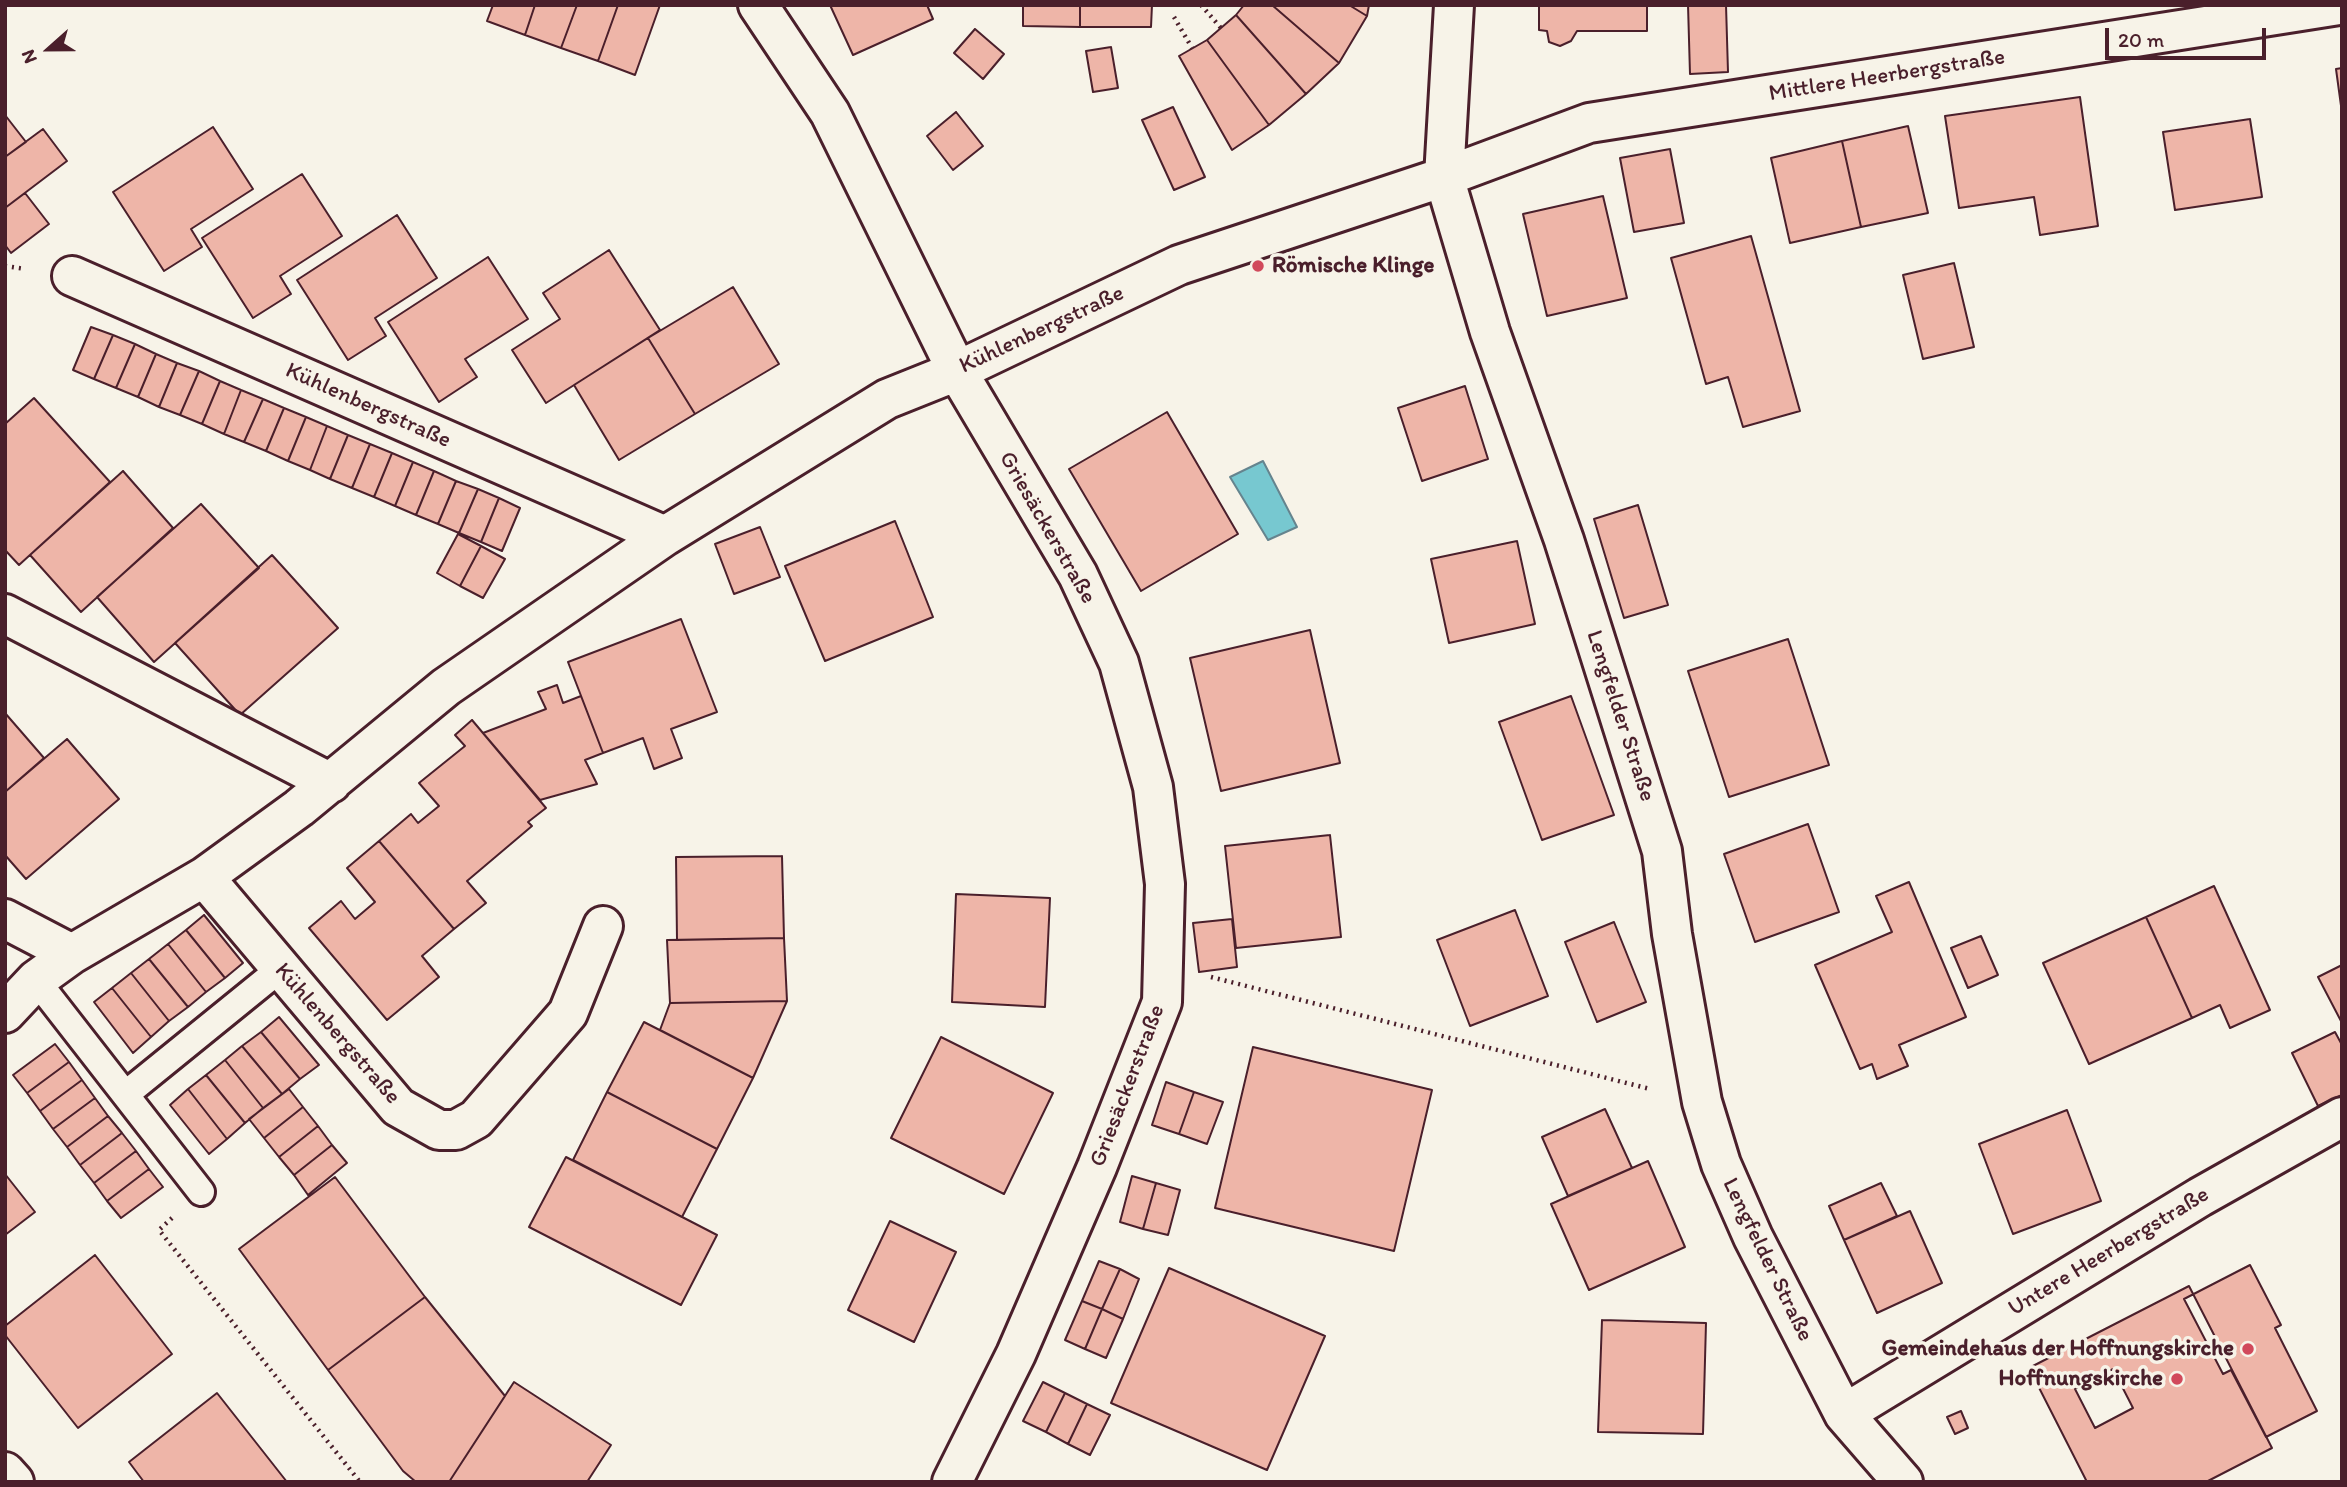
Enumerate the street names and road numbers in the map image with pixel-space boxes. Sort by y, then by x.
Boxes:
street label: Mittlere Heerbergstraße [1767,44,2007,108]
street label: Kühlenbergstraße [955,280,1129,380]
street label: Kühlenbergstraße [281,357,455,455]
street label: Griesäckerstraße [992,447,1102,609]
street label: Lengfelder Straße [1579,627,1661,805]
street label: Kühlenbergstraße [268,958,406,1110]
street label: Griesäckerstraße [1084,1001,1172,1171]
street label: Lengfelder Straße [1716,1174,1818,1346]
street label: Untere Heerbergstraße [2004,1181,2214,1323]

